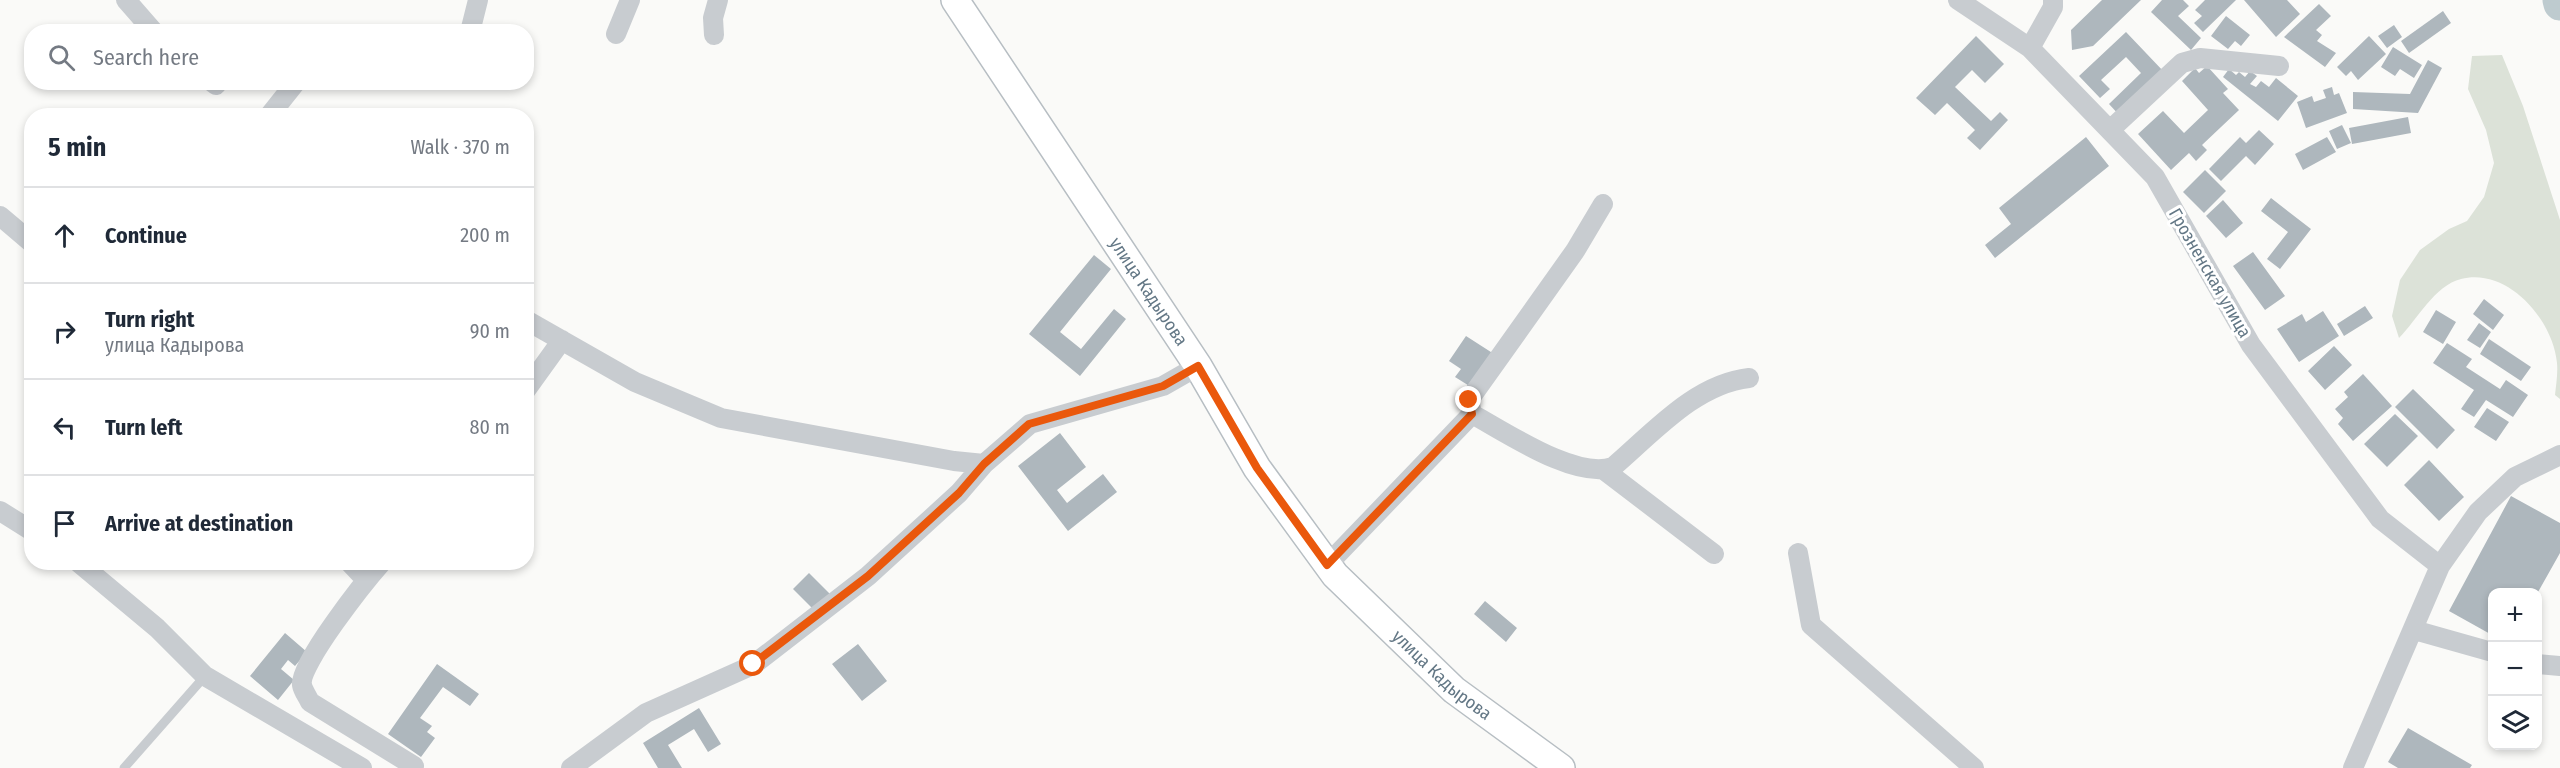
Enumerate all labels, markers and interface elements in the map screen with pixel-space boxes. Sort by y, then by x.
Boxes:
search box [24,24,534,90]
icon: search [45,41,78,74]
text: Search here [93,44,199,71]
text: 5 min [48,132,106,163]
text: Walk · 370 m [410,135,510,159]
street label: Грозненская улица [2164,204,2256,342]
icon: ahead [48,219,81,252]
text: Continue [105,222,187,249]
text: 200 m [460,223,510,247]
street label: улица Кадырова [1105,233,1193,350]
text: Turn right [105,306,194,333]
icon: right [48,315,81,348]
text: 90 m [470,319,510,343]
text: улица Кадырова [105,333,244,357]
route end [1455,386,1481,412]
icon: left [48,411,81,444]
text: Turn left [105,414,183,441]
text: 80 m [470,415,510,439]
icon: arrive [48,507,81,540]
text: Arrive at destination [105,510,293,537]
map controls [2488,588,2542,750]
button: + [2488,588,2542,642]
street label: улица Кадырова [1388,625,1496,725]
button: − [2488,642,2542,696]
route start [739,650,765,676]
button: layers [2488,696,2542,750]

